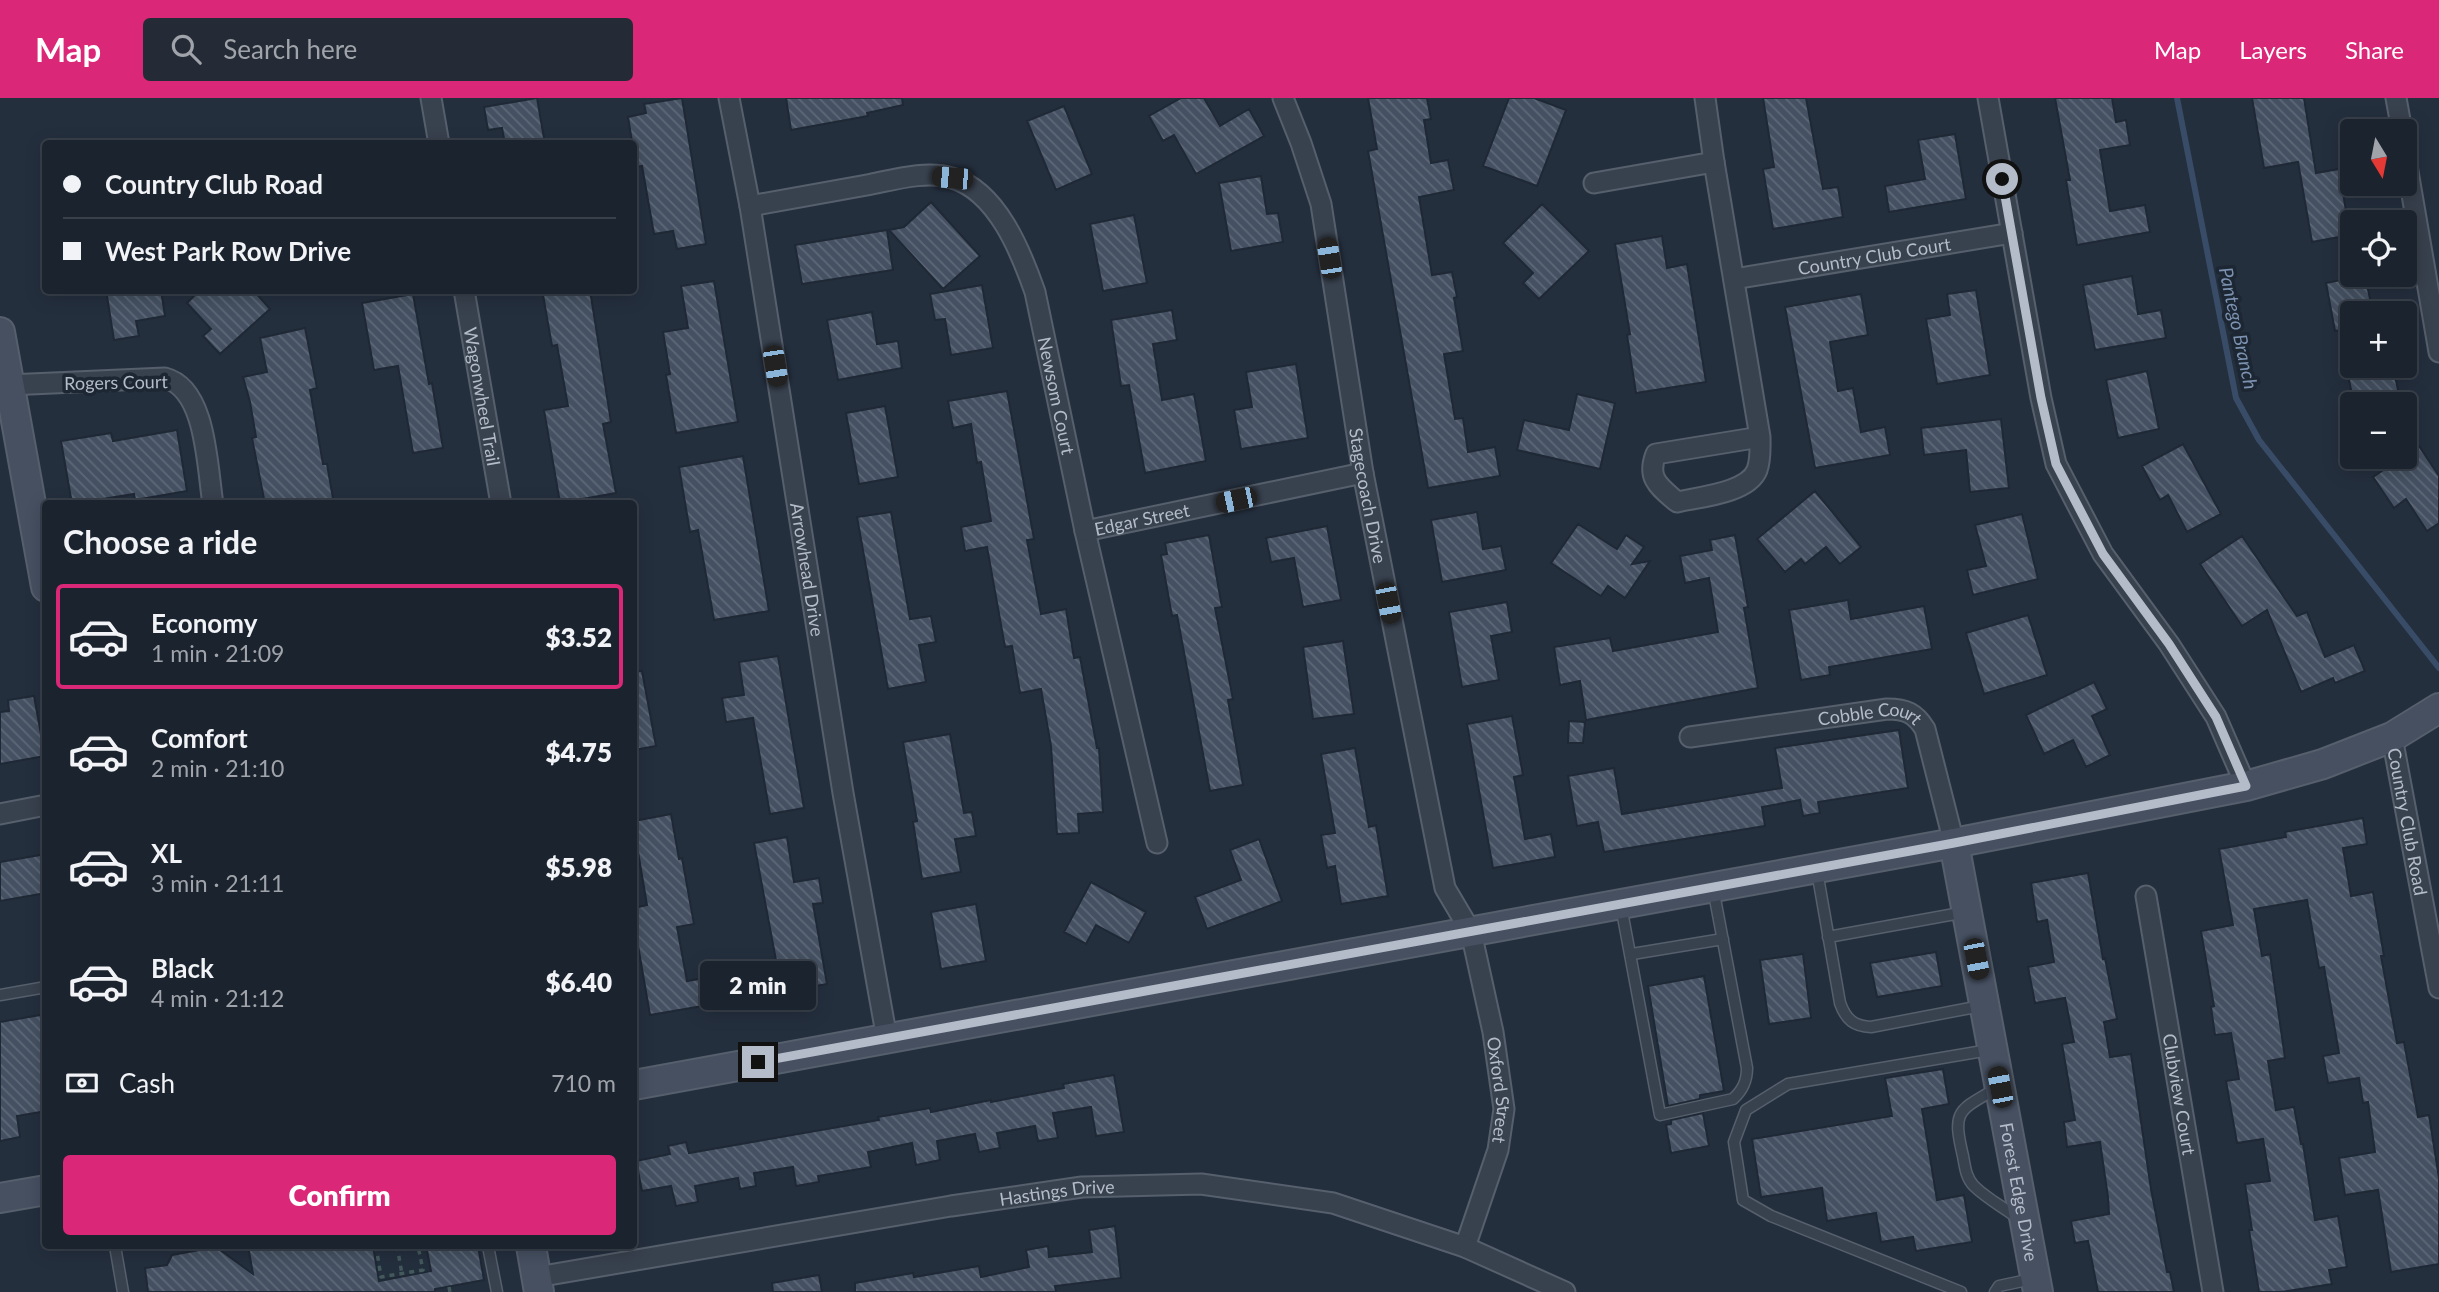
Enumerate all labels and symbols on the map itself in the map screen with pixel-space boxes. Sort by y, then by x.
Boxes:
north arrow [2340,119,2417,196]
route start [1986,163,2018,195]
car [931,166,974,190]
street label: Country Club Court [1796,232,1953,279]
car [1316,236,1343,280]
water label: Pantego Branch [2215,265,2263,391]
street label: Wagonwheel Trail [460,325,505,467]
street label: Newsom Court [1034,335,1080,457]
car [762,344,789,388]
street label: Rogers Court [64,370,169,394]
street label: Stagecoach Drive [1345,426,1392,565]
car [1214,485,1259,515]
street label: Edgar Street [1092,498,1192,540]
street label: Arrowhead Drive [786,501,829,638]
car [1374,580,1403,626]
street label: Cobble Court [1816,698,1928,730]
street label: Country Club Road [2383,746,2432,897]
car [1962,936,1991,982]
callout: 2 min [700,960,816,1010]
street label: Clubview Court [2158,1032,2201,1157]
street label: Oxford Street [1483,1035,1515,1145]
route end [742,1046,774,1078]
car [1986,1064,2015,1110]
street label: Forest Edge Drive [1996,1121,2043,1263]
street label: Hastings Drive [998,1175,1115,1210]

